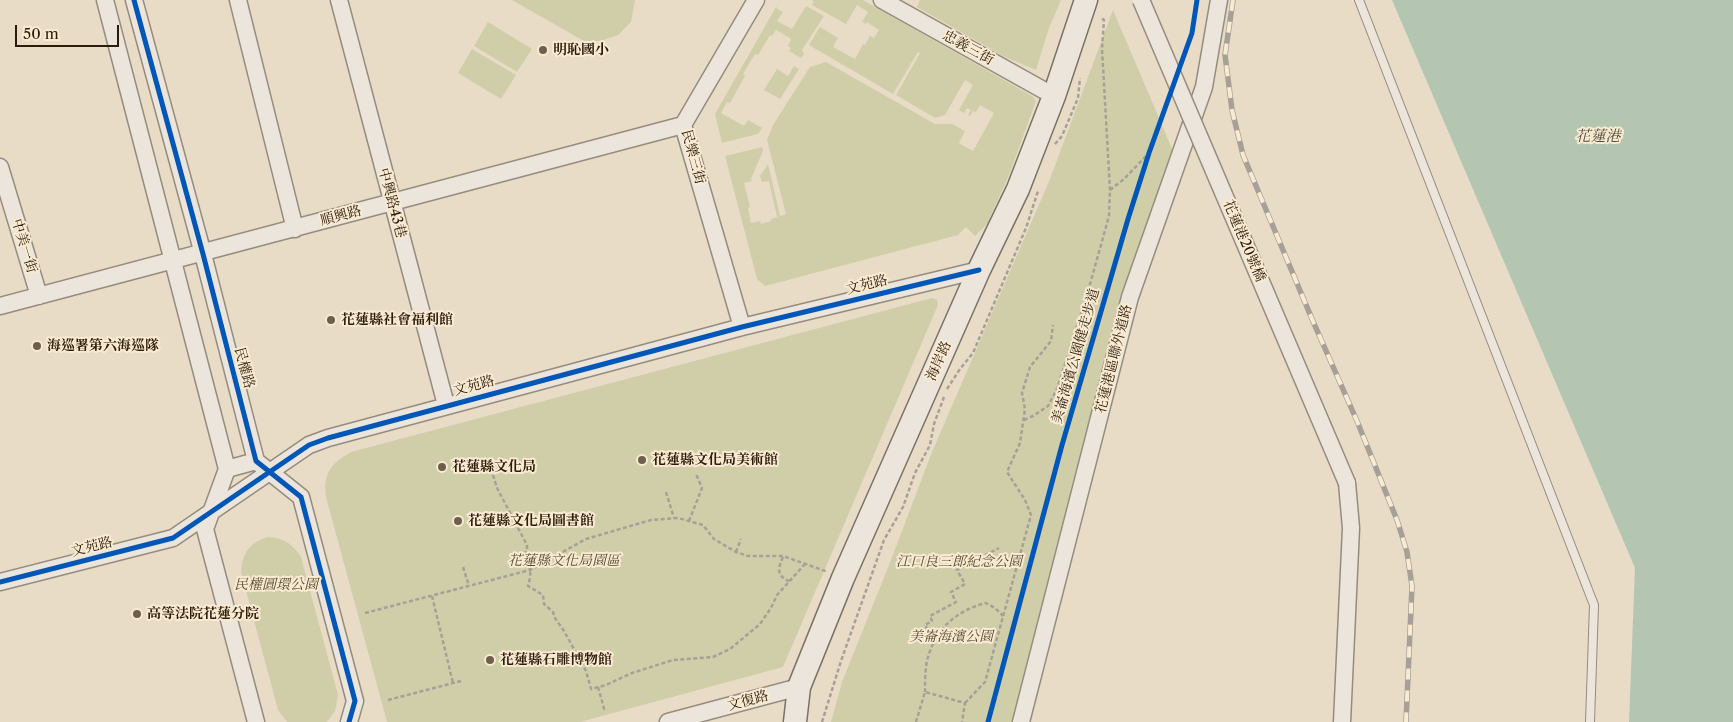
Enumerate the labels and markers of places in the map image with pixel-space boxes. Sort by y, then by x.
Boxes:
place label: 明恥國小 [553,42,609,58]
marker: 明恥國小 [537,44,549,56]
place label: 花蓮縣社會福利館 [341,312,453,328]
marker: 花蓮縣社會福利館 [325,314,337,326]
place label: 海巡署第六海巡隊 [47,338,159,354]
marker: 海巡署第六海巡隊 [31,340,43,352]
place label: 花蓮縣文化局美術館 [652,452,778,468]
marker: 花蓮縣文化局美術館 [636,454,648,466]
place label: 花蓮縣文化局 [452,459,536,475]
marker: 花蓮縣文化局 [436,461,448,473]
place label: 花蓮縣文化局圖書館 [468,513,594,529]
marker: 花蓮縣文化局圖書館 [452,515,464,527]
place label: 高等法院花蓮分院 [147,606,259,622]
marker: 高等法院花蓮分院 [131,608,143,620]
place label: 花蓮縣石雕博物館 [500,652,612,668]
marker: 花蓮縣石雕博物館 [484,654,496,666]

